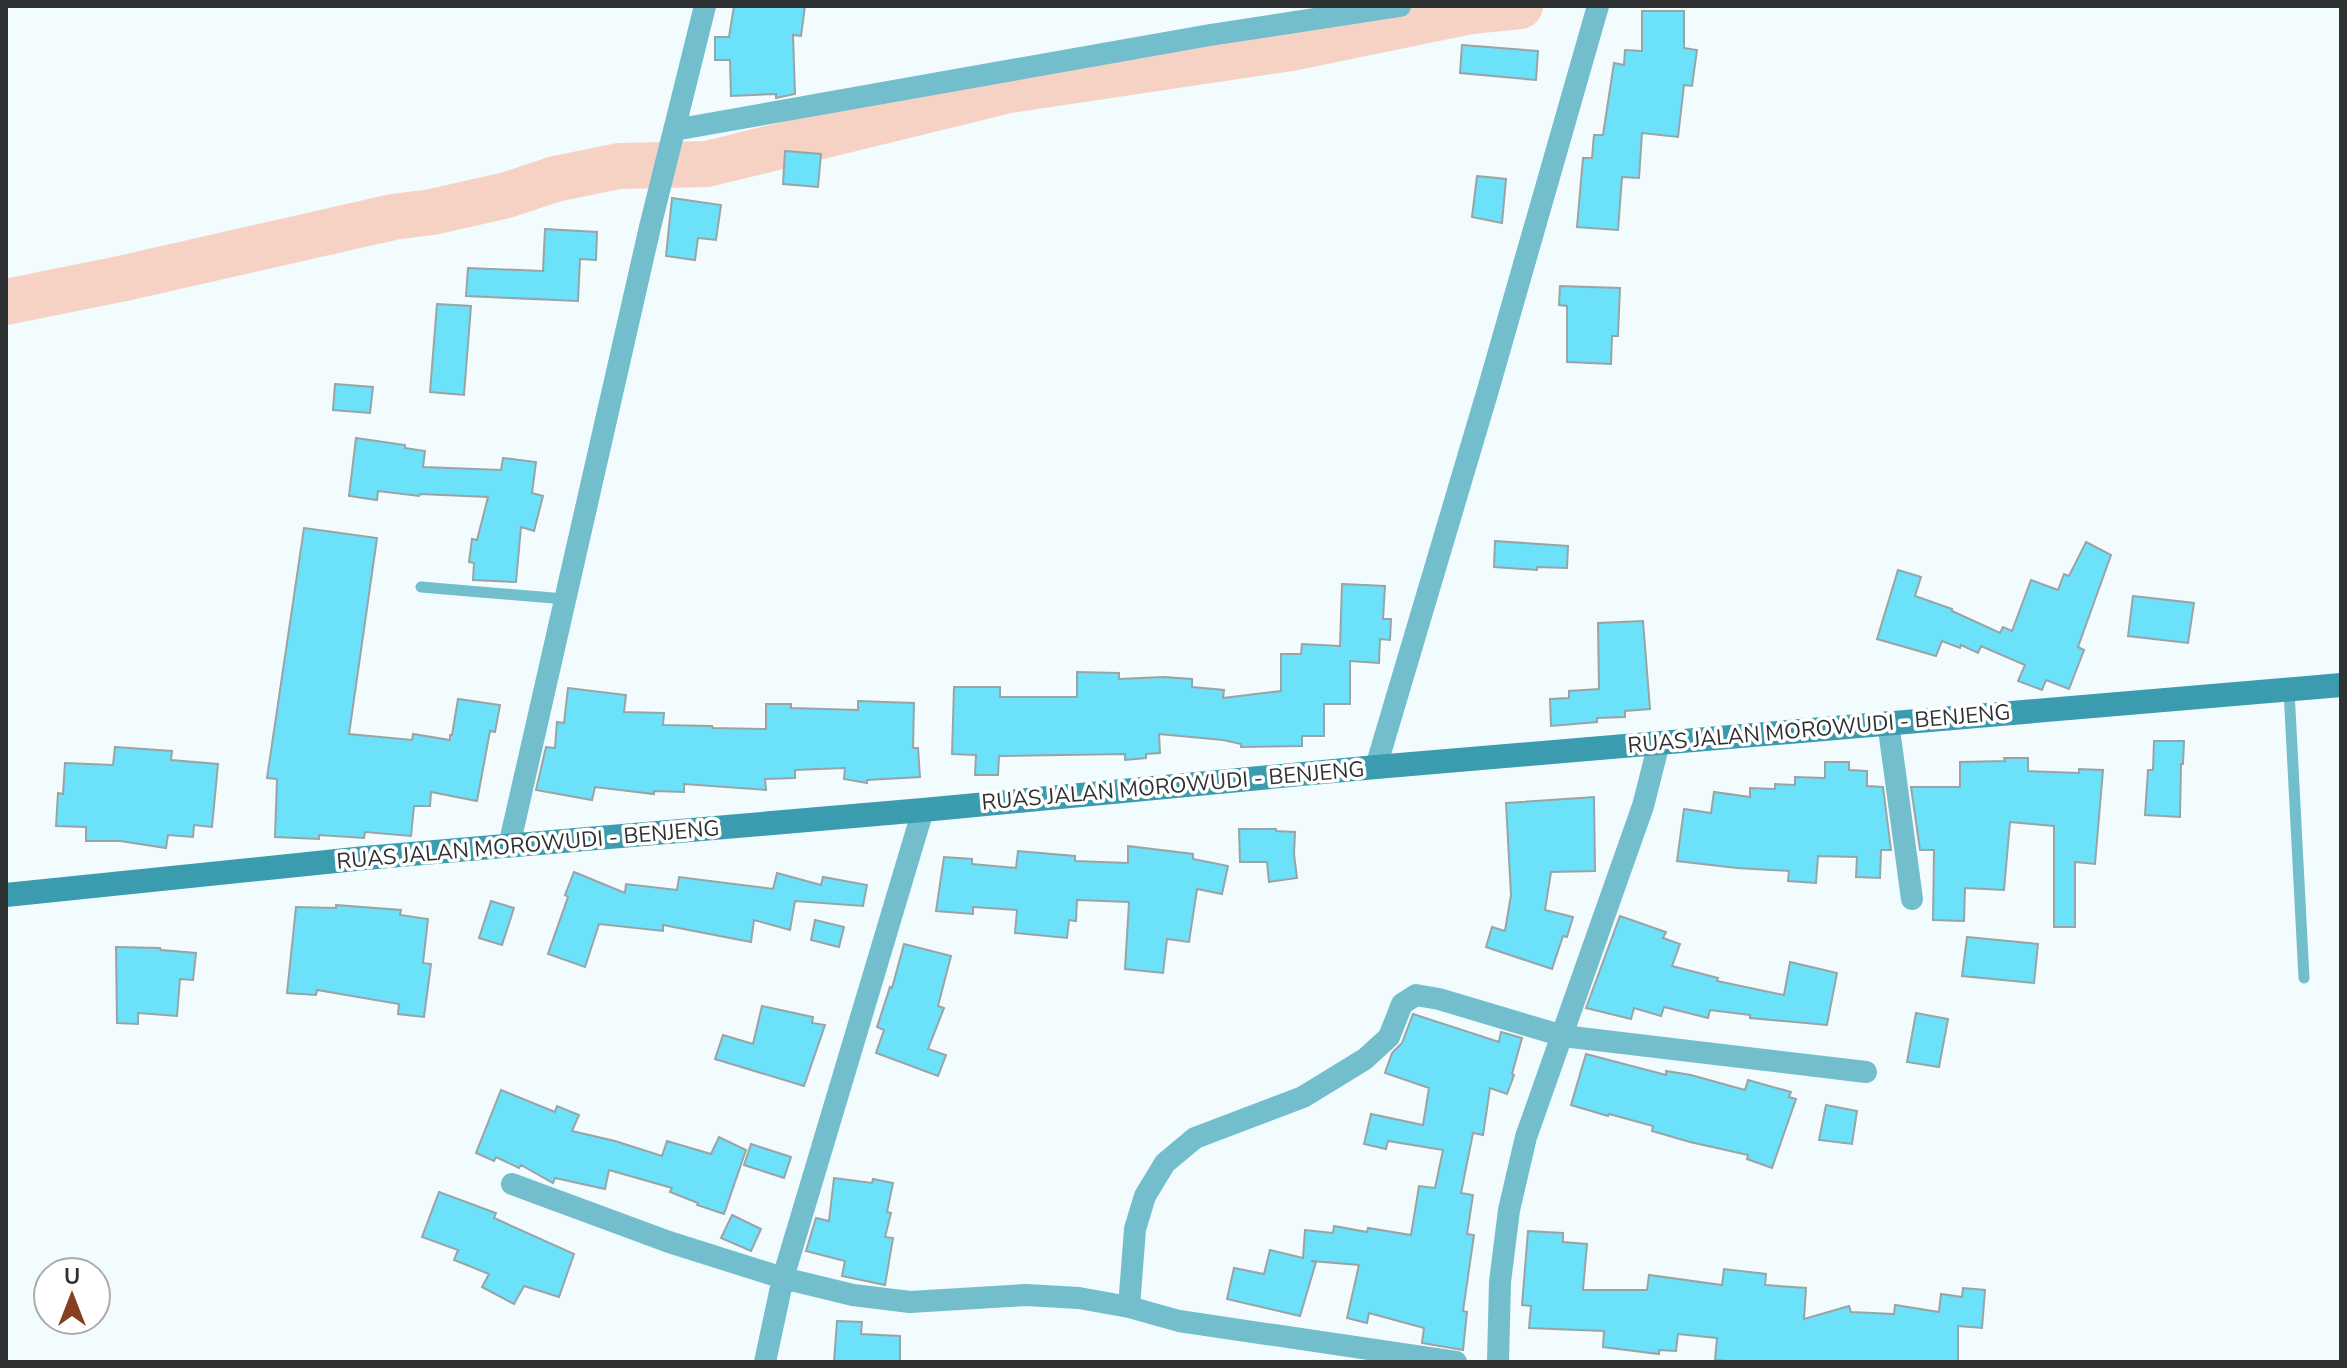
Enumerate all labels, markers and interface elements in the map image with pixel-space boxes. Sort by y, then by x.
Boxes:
street label: RUAS JALAN MOROWUDI - BENJENG [1626,697,2012,761]
street label: RUAS JALAN MOROWUDI - BENJENG [980,754,1366,818]
street label: RUAS JALAN MOROWUDI - BENJENG [335,813,721,877]
north arrow [32,1256,112,1336]
text: U [64,1262,80,1292]

